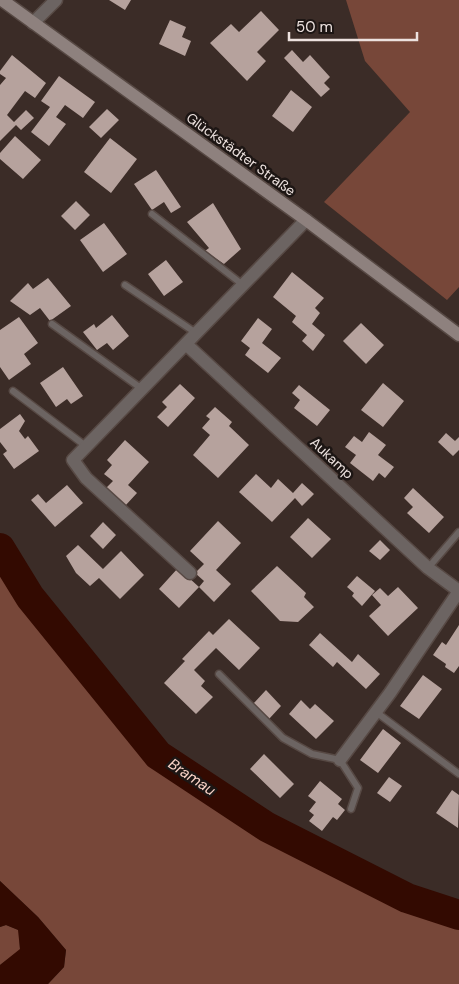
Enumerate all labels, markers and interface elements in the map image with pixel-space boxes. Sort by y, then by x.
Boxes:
scale bar [289,10,416,42]
text: 50 m [296,17,333,37]
street label: Glückstädter Straße [183,108,299,200]
street label: Aukamp [306,433,358,483]
water label: Bramau [164,754,220,800]

